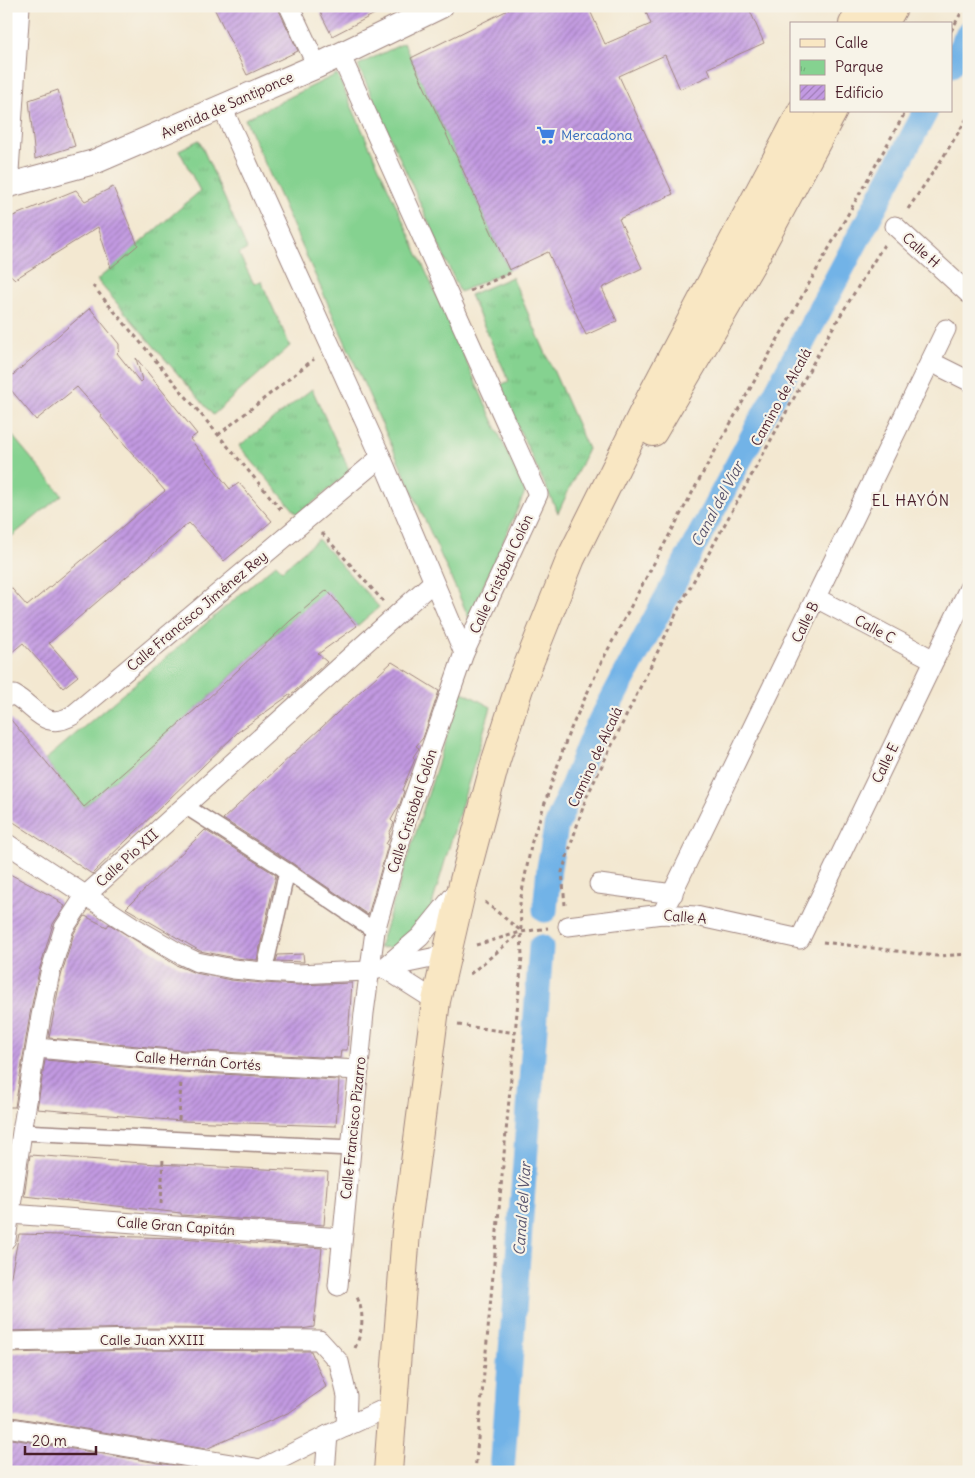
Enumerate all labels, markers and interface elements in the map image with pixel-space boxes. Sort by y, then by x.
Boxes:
legend [790,22,952,112]
text: Calle [835,33,868,52]
text: Parque [835,57,883,76]
street label: Avenida de Santiponce [158,68,296,142]
text: Edificio [835,83,883,102]
supermarket icon: Mercadona [535,124,557,146]
place label: Mercadona [561,126,633,144]
street label: Calle H [899,228,943,272]
street label: Camino de Alcalá [747,345,815,449]
water label: Canal del Viar [687,457,748,550]
district label: EL HAYÓN [872,490,950,510]
street label: Calle Cristóbal Colón [465,512,537,636]
street label: Calle Francisco Jiménez Rey [123,547,271,675]
street label: Calle B [787,599,823,645]
street label: Calle C [852,611,898,647]
street label: Camino de Alcalá [564,704,626,810]
street label: Calle E [868,740,902,786]
street label: Calle Cristobal Colón [383,747,441,875]
street label: Calle Pío XII [92,825,162,891]
street label: Calle A [663,906,707,928]
street label: Calle Hernán Cortés [134,1048,262,1074]
street label: Calle Francisco Pizarro [337,1056,369,1200]
water label: Canal del Viar [509,1160,535,1256]
street label: Calle Gran Capitán [116,1213,236,1239]
street label: Calle Juan XXIII [100,1331,204,1349]
scale bar [25,1423,96,1455]
text: 20 m [32,1431,67,1450]

